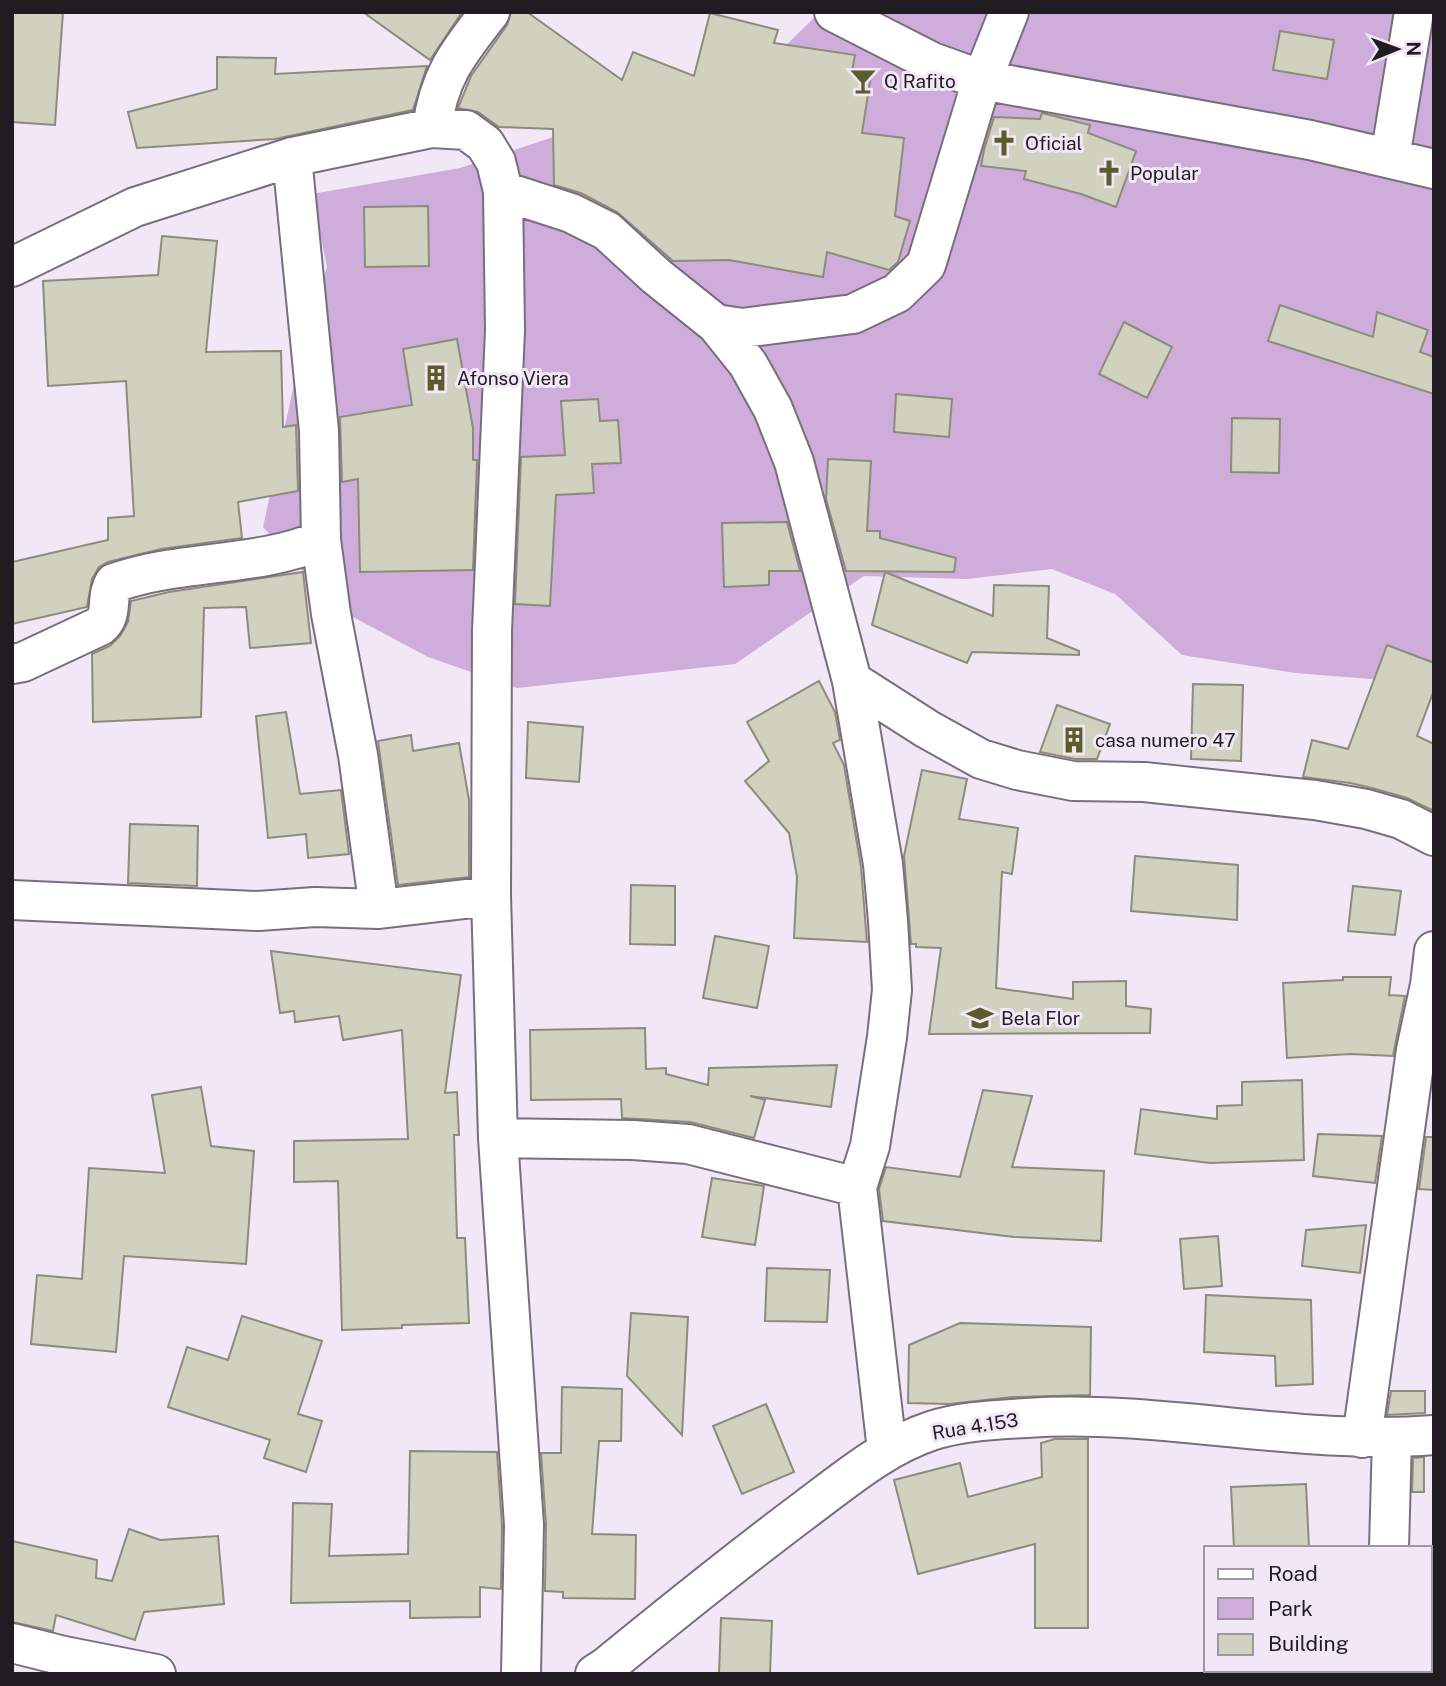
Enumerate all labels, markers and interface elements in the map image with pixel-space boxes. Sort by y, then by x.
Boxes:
north arrow [1362,14,1432,84]
text: N [1403,41,1425,56]
bar icon: Q Rafito [848,66,878,96]
place label: Q Rafito [884,70,956,92]
church icon: Oficial [989,128,1019,158]
place label: Oficial [1025,132,1082,154]
church icon: Popular [1094,158,1124,188]
place label: Popular [1130,162,1199,184]
building icon: Afonso Viera [421,363,451,393]
place label: Afonso Viera [457,367,569,389]
building icon: casa numero 47 [1059,725,1089,755]
place label: casa numero 47 [1095,729,1236,751]
school or university icon: Bela Flor [965,1003,995,1033]
place label: Bela Flor [1001,1007,1080,1029]
street label: Rua 4.153 [930,1408,1020,1444]
legend [1204,1546,1432,1672]
text: Road [1268,1561,1318,1586]
text: Park [1268,1596,1313,1621]
text: Building [1268,1631,1349,1656]

